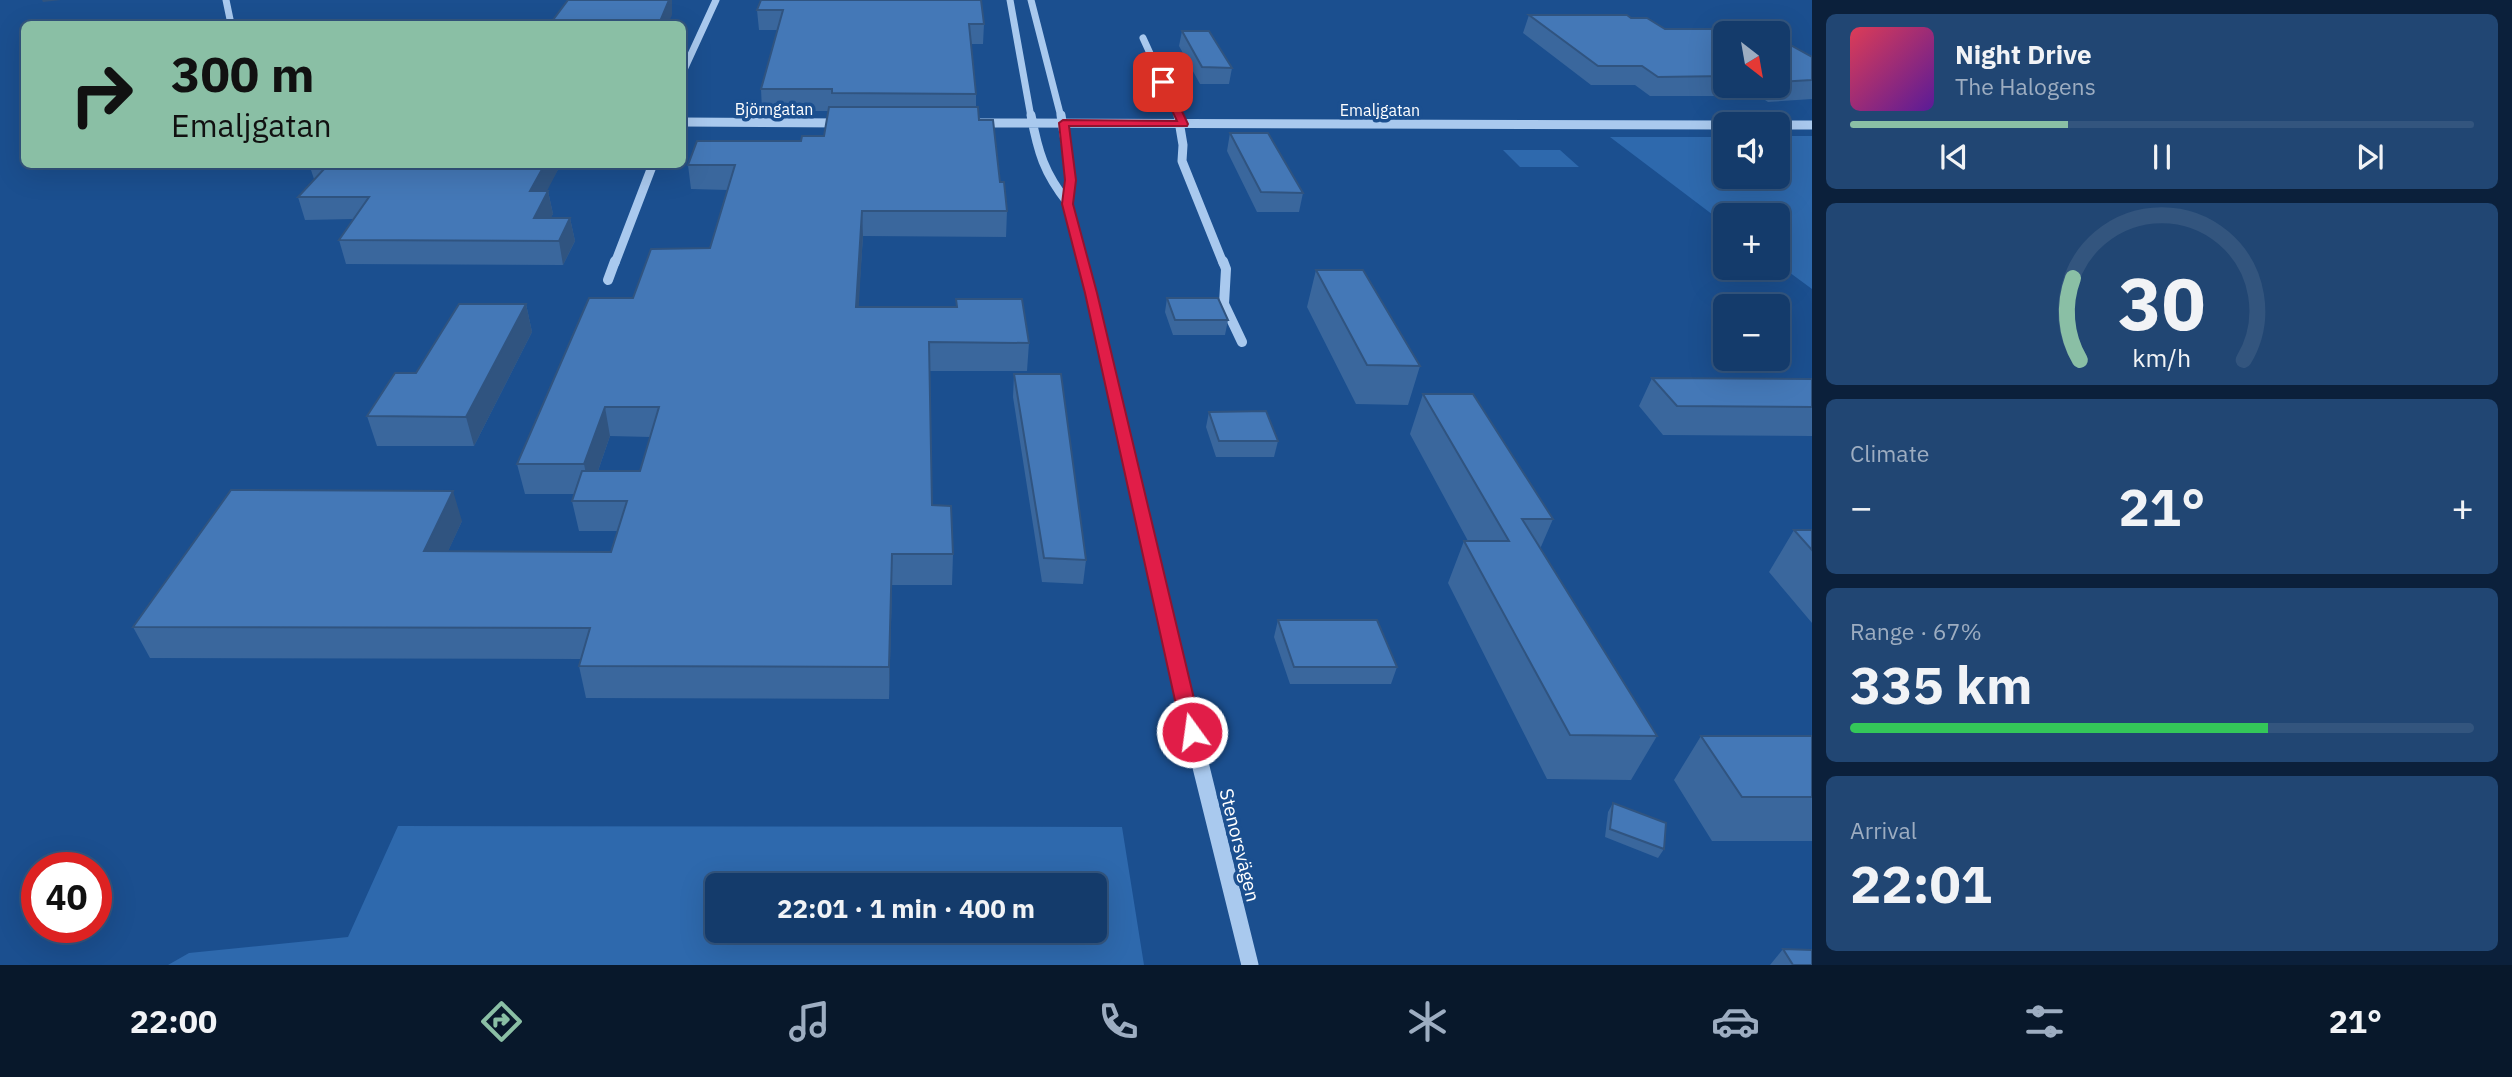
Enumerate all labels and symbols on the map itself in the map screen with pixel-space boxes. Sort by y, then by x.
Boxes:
north arrow [1713,21,1790,98]
pin [1133,52,1193,112]
street label: Björngatan [735,99,813,119]
street label: Emaljgatan [1340,100,1420,120]
position arrow [1155,695,1229,769]
street label: Stenorsvägen [1214,786,1266,904]
speed limit sign: 40 [21,852,112,943]

